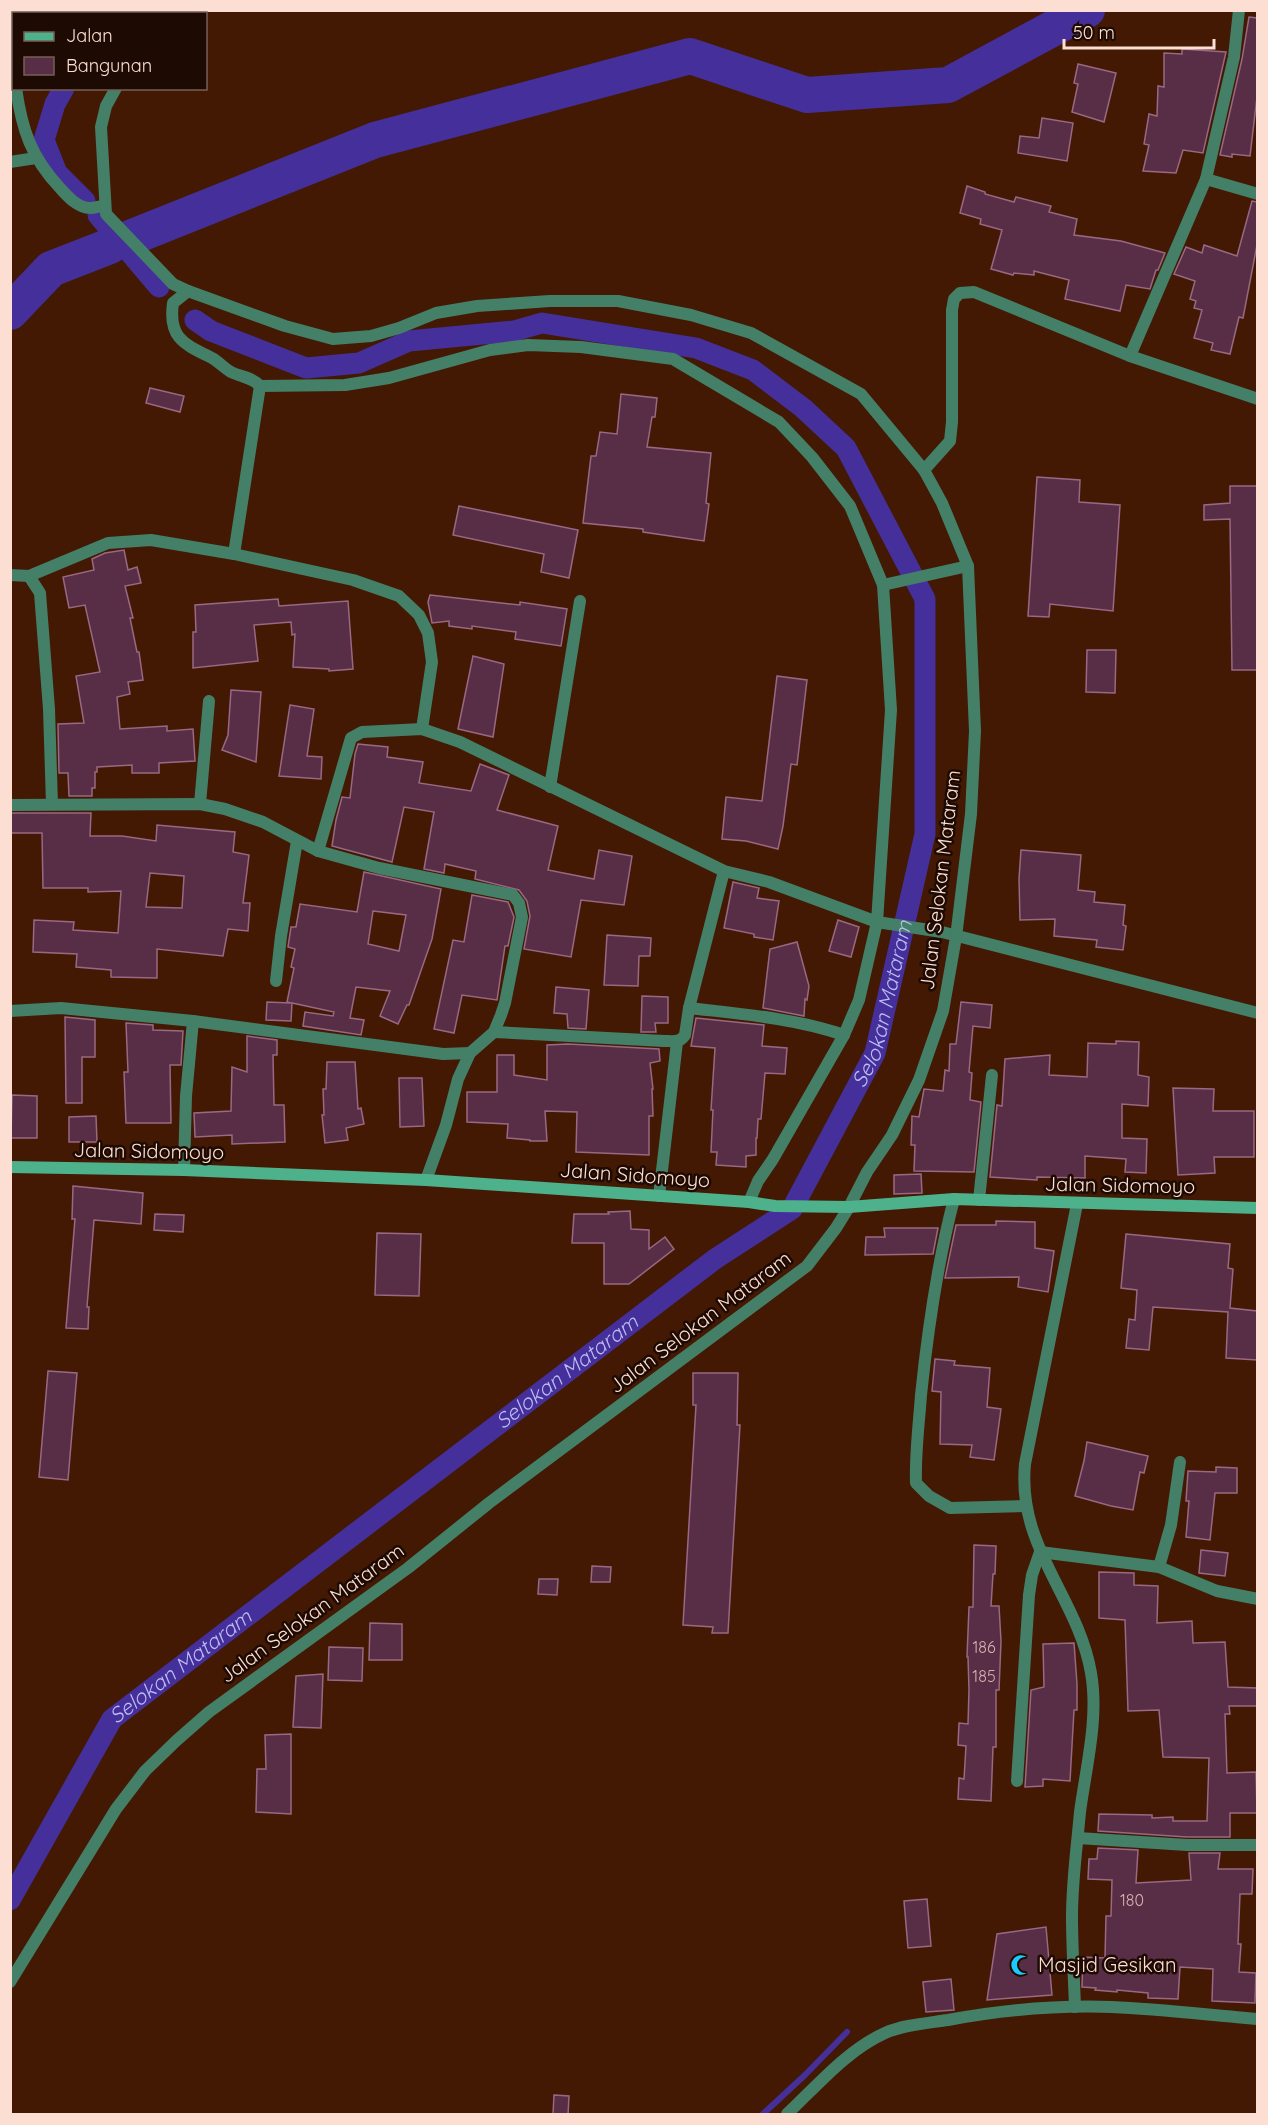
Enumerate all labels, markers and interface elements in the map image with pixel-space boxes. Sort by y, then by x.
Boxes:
legend [12,12,207,90]
scale bar [1064,12,1214,50]
text: 50 m [1073,21,1115,44]
text: Jalan [66,24,113,47]
text: Bangunan [66,54,152,77]
street label: Jalan Selokan Mataram [914,769,965,991]
water label: Selokan Mataram [845,917,917,1091]
street label: Jalan Sidomoyo [73,1137,225,1164]
street label: Jalan Sidomoyo [559,1157,711,1192]
street label: Jalan Sidomoyo [1044,1171,1196,1198]
street label: Jalan Selokan Mataram [604,1245,796,1398]
water label: Selokan Mataram [490,1308,643,1434]
street label: Jalan Selokan Mataram [215,1537,409,1688]
water label: Selokan Mataram [104,1603,257,1729]
house number: 186 [972,1637,996,1657]
house number: 185 [972,1666,996,1686]
house number: 180 [1120,1890,1144,1910]
place label: Masjid Gesikan [1038,1952,1176,1977]
mosque icon: Masjid Gesikan [1009,1953,1033,1977]

